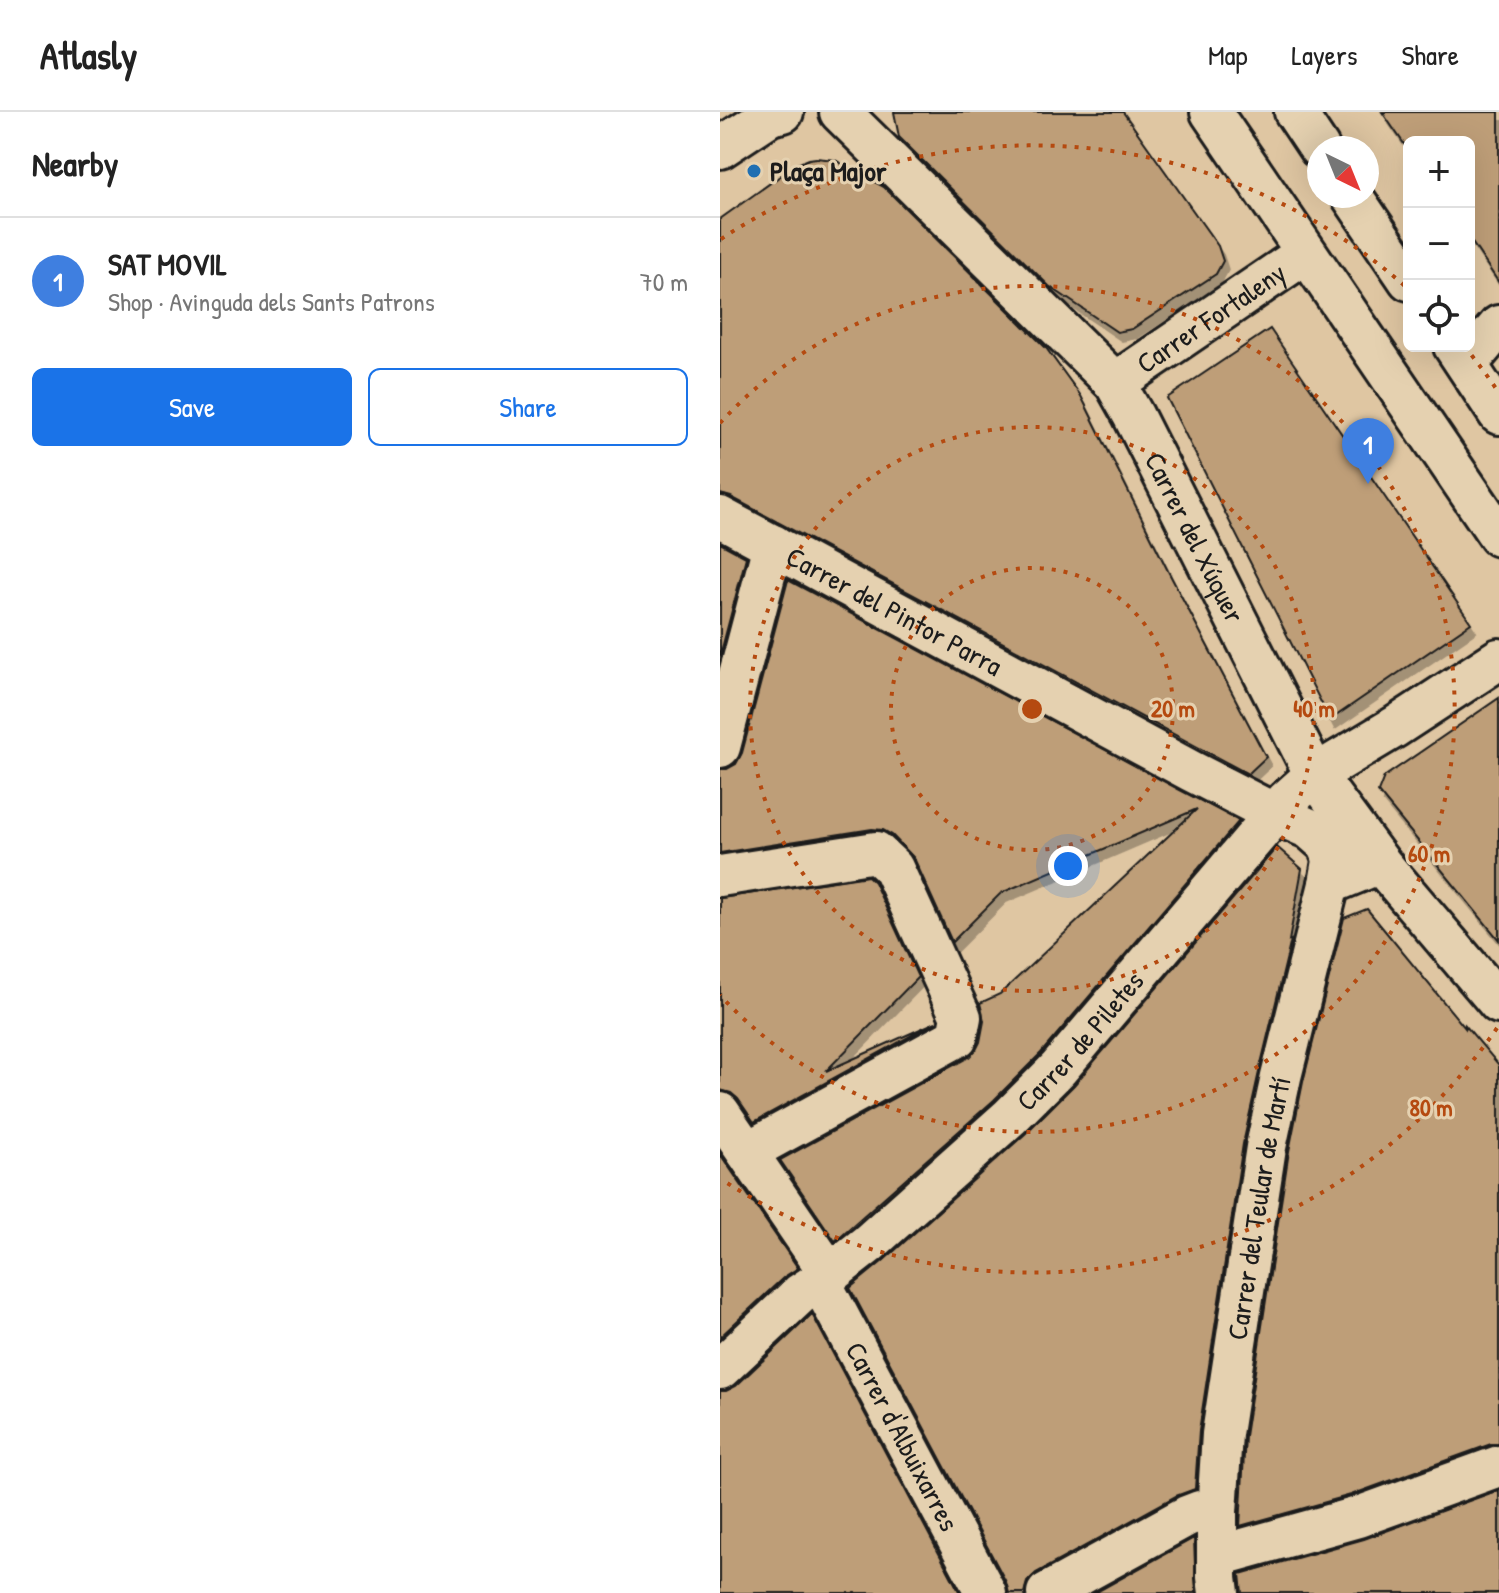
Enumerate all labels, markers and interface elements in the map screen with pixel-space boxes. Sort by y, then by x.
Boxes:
text: Atlasly [40,29,137,81]
text: Map [1208,36,1248,74]
text: Layers [1292,36,1357,74]
text: Share [1401,36,1459,74]
north arrow [1307,136,1379,208]
map controls [1403,136,1475,352]
button: + [1403,136,1475,208]
text: Nearby [32,141,118,187]
place label: Plaça Major [770,152,887,190]
marker: Plaça Major [745,162,763,180]
button: − [1403,208,1475,280]
text: SAT MOVIL [108,244,227,284]
street label: Carrer Fortaleny [1129,253,1293,382]
text: 1 [53,264,63,299]
text: 70 m [640,264,688,299]
button: locate [1403,280,1475,352]
text: Shop · Avinguda dels Sants Patrons [108,284,435,319]
button: Save [32,368,352,446]
button: Share [368,368,688,446]
pin: 1 [1342,418,1394,484]
street label: Carrer del Xúquer [1136,446,1254,629]
street label: Carrer del Pintor Parra [780,537,1009,685]
text: 20 m [1151,692,1195,724]
text: 40 m [1293,692,1335,724]
centre of rings [1018,695,1046,723]
text: 60 m [1408,837,1450,869]
your location [1048,846,1088,886]
street label: Carrer de Piletes [1008,963,1152,1119]
street label: Carrer del Teular de Martí [1218,1073,1300,1342]
text: 80 m [1410,1091,1452,1123]
street label: Carrer d'Albuixarres [837,1335,969,1538]

